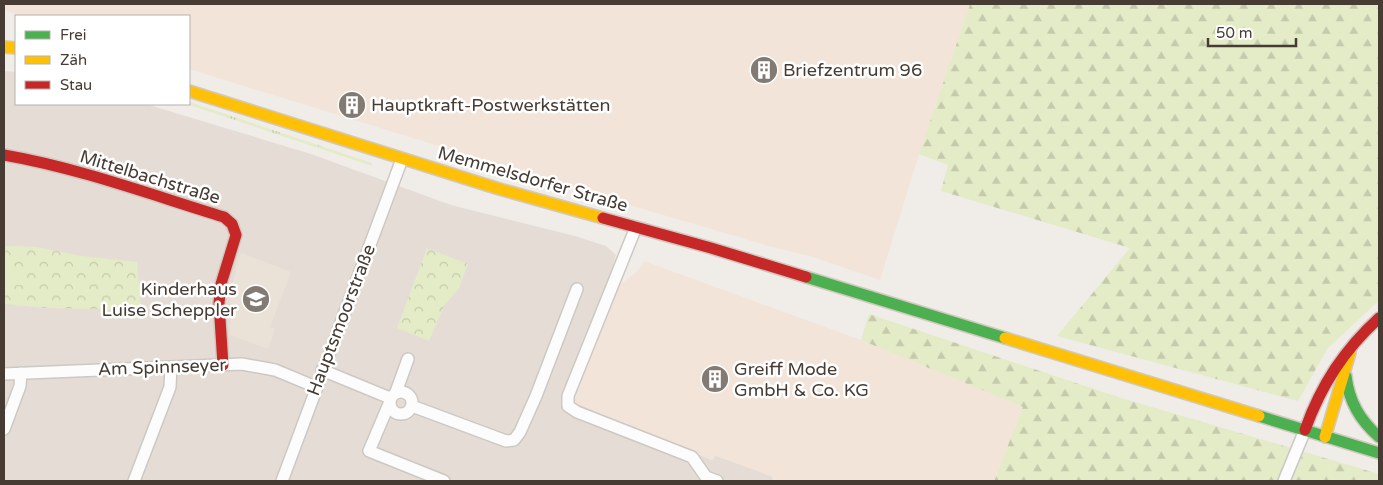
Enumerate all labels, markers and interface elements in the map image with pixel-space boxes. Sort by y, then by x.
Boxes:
legend [15,15,190,105]
scale bar [1208,15,1296,47]
text: 50 m [1216,24,1253,42]
text: Frei [60,26,86,44]
text: Zäh [60,51,87,69]
building icon: Briefzentrum 96 [749,55,779,85]
place label: Briefzentrum 96 [783,59,922,81]
text: Stau [60,76,92,94]
building icon: Hauptkraft-Postwerkstätten [337,90,367,120]
place label: Hauptkraft-Postwerkstätten [371,94,610,116]
street label: Memmelsdorfer Straße [435,141,631,217]
street label: Mittelbachstraße [77,145,223,209]
street label: Hauptsmoorstraße [302,241,380,399]
place label: Kinderhaus Luise Scheppler [102,278,237,321]
school or university icon: Kinderhaus Luise Scheppler [241,284,271,314]
street label: Am Spinnseyer [97,354,227,380]
place label: Greiff Mode GmbH & Co. KG [734,358,869,401]
building icon: Greiff Mode GmbH & Co. KG [700,364,730,394]

